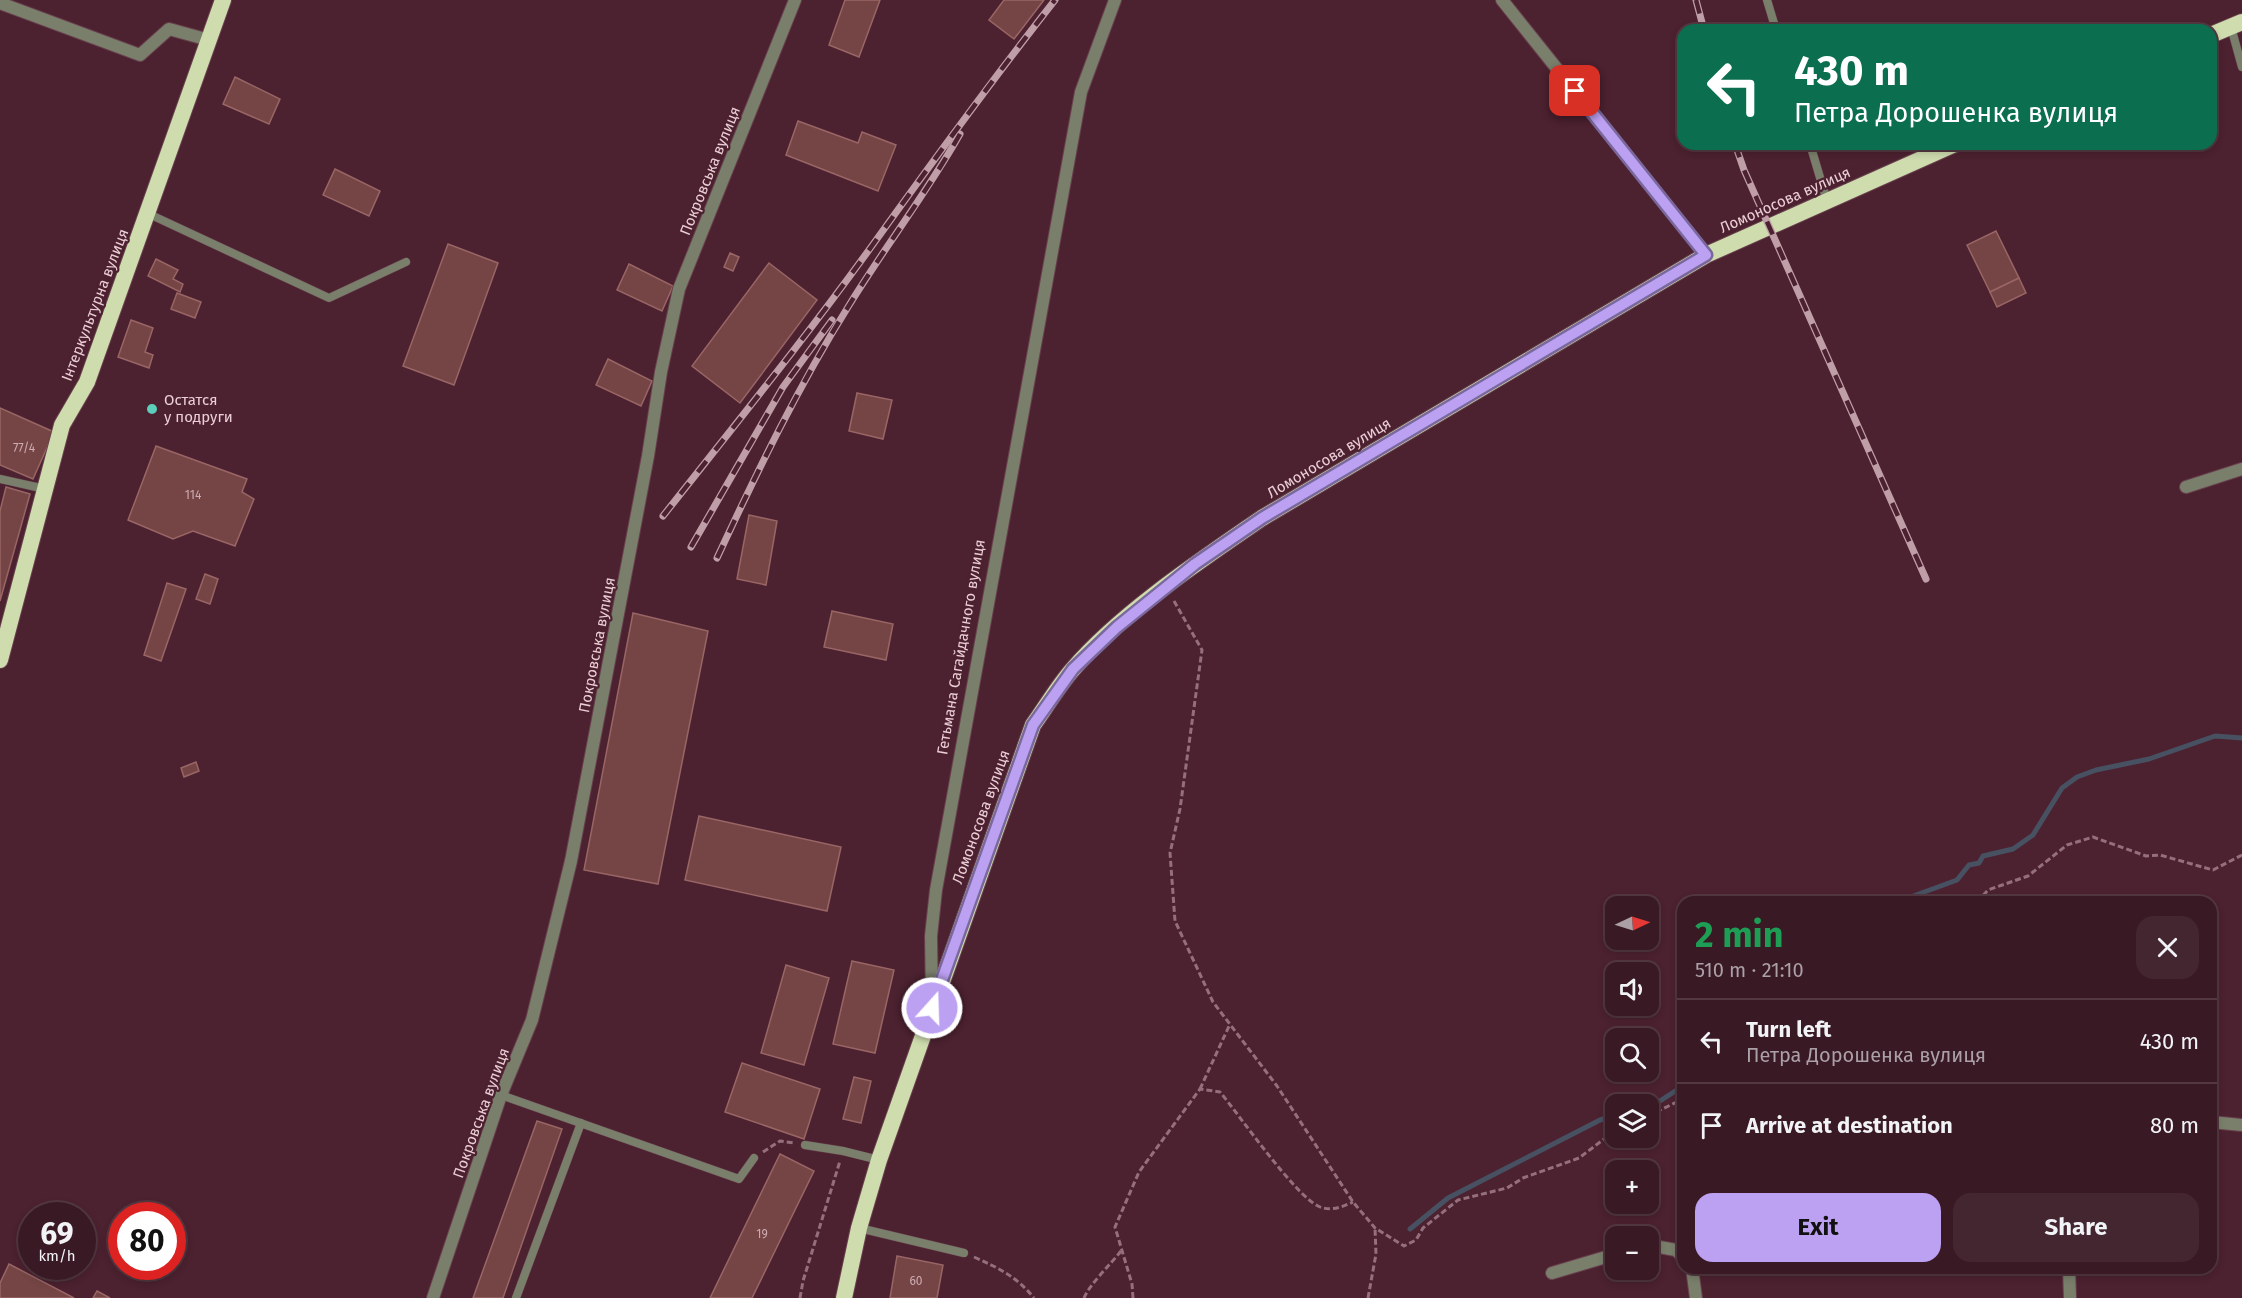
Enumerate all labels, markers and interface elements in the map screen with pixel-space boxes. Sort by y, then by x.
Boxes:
text: 430 m [1794,46,1909,96]
icon: left [1695,48,1773,126]
pin [1549,65,1600,116]
icon: arrive [1558,74,1591,107]
text: Петра Дорошенка вулиця [1794,97,2118,129]
street label: Покровська вулиця [676,104,744,238]
street label: Ломоносова вулиця [1717,163,1853,237]
street label: Інтеркультурна вулиця [58,226,132,384]
place label: Остатся у подруги [164,391,233,426]
marker: Остатся у подруги [145,402,159,416]
street label: Ломоносова вулиця [1264,414,1394,502]
house number: 77/4 [13,441,36,455]
house number: 114 [185,488,202,502]
street label: Гетьмана Сагайдачного вулиця [933,538,989,756]
street label: Покровська вулиця [575,576,619,714]
street label: Ломоносова вулиця [948,748,1014,886]
north arrow [1605,896,1659,950]
map controls [1605,896,1659,1280]
text: 2 min [1695,913,1784,957]
button: close [2136,916,2199,979]
text: 510 m · 21:10 [1695,958,1804,982]
button: sound [1605,962,1659,1016]
position arrow [900,976,964,1040]
text: Turn left [1746,1016,1831,1043]
icon: left [1695,1025,1728,1058]
button: search [1605,1028,1659,1082]
text: 430 m [2140,1028,2199,1055]
text: Петра Дорошенка вулиця [1746,1043,1986,1067]
street label: Покровська вулиця [449,1045,513,1181]
button: layers [1605,1094,1659,1148]
icon: arrive [1695,1109,1728,1142]
text: Arrive at destination [1746,1112,1953,1139]
text: 80 m [2150,1112,2199,1139]
button: + [1605,1160,1659,1214]
button: Exit [1695,1193,1941,1262]
button: Share [1953,1193,2199,1262]
speed limit sign: 80 [108,1202,186,1280]
text: 69 [40,1216,74,1252]
button: − [1605,1226,1659,1280]
house number: 19 [756,1227,768,1241]
text: km/h [38,1247,76,1265]
house number: 60 [909,1274,923,1288]

